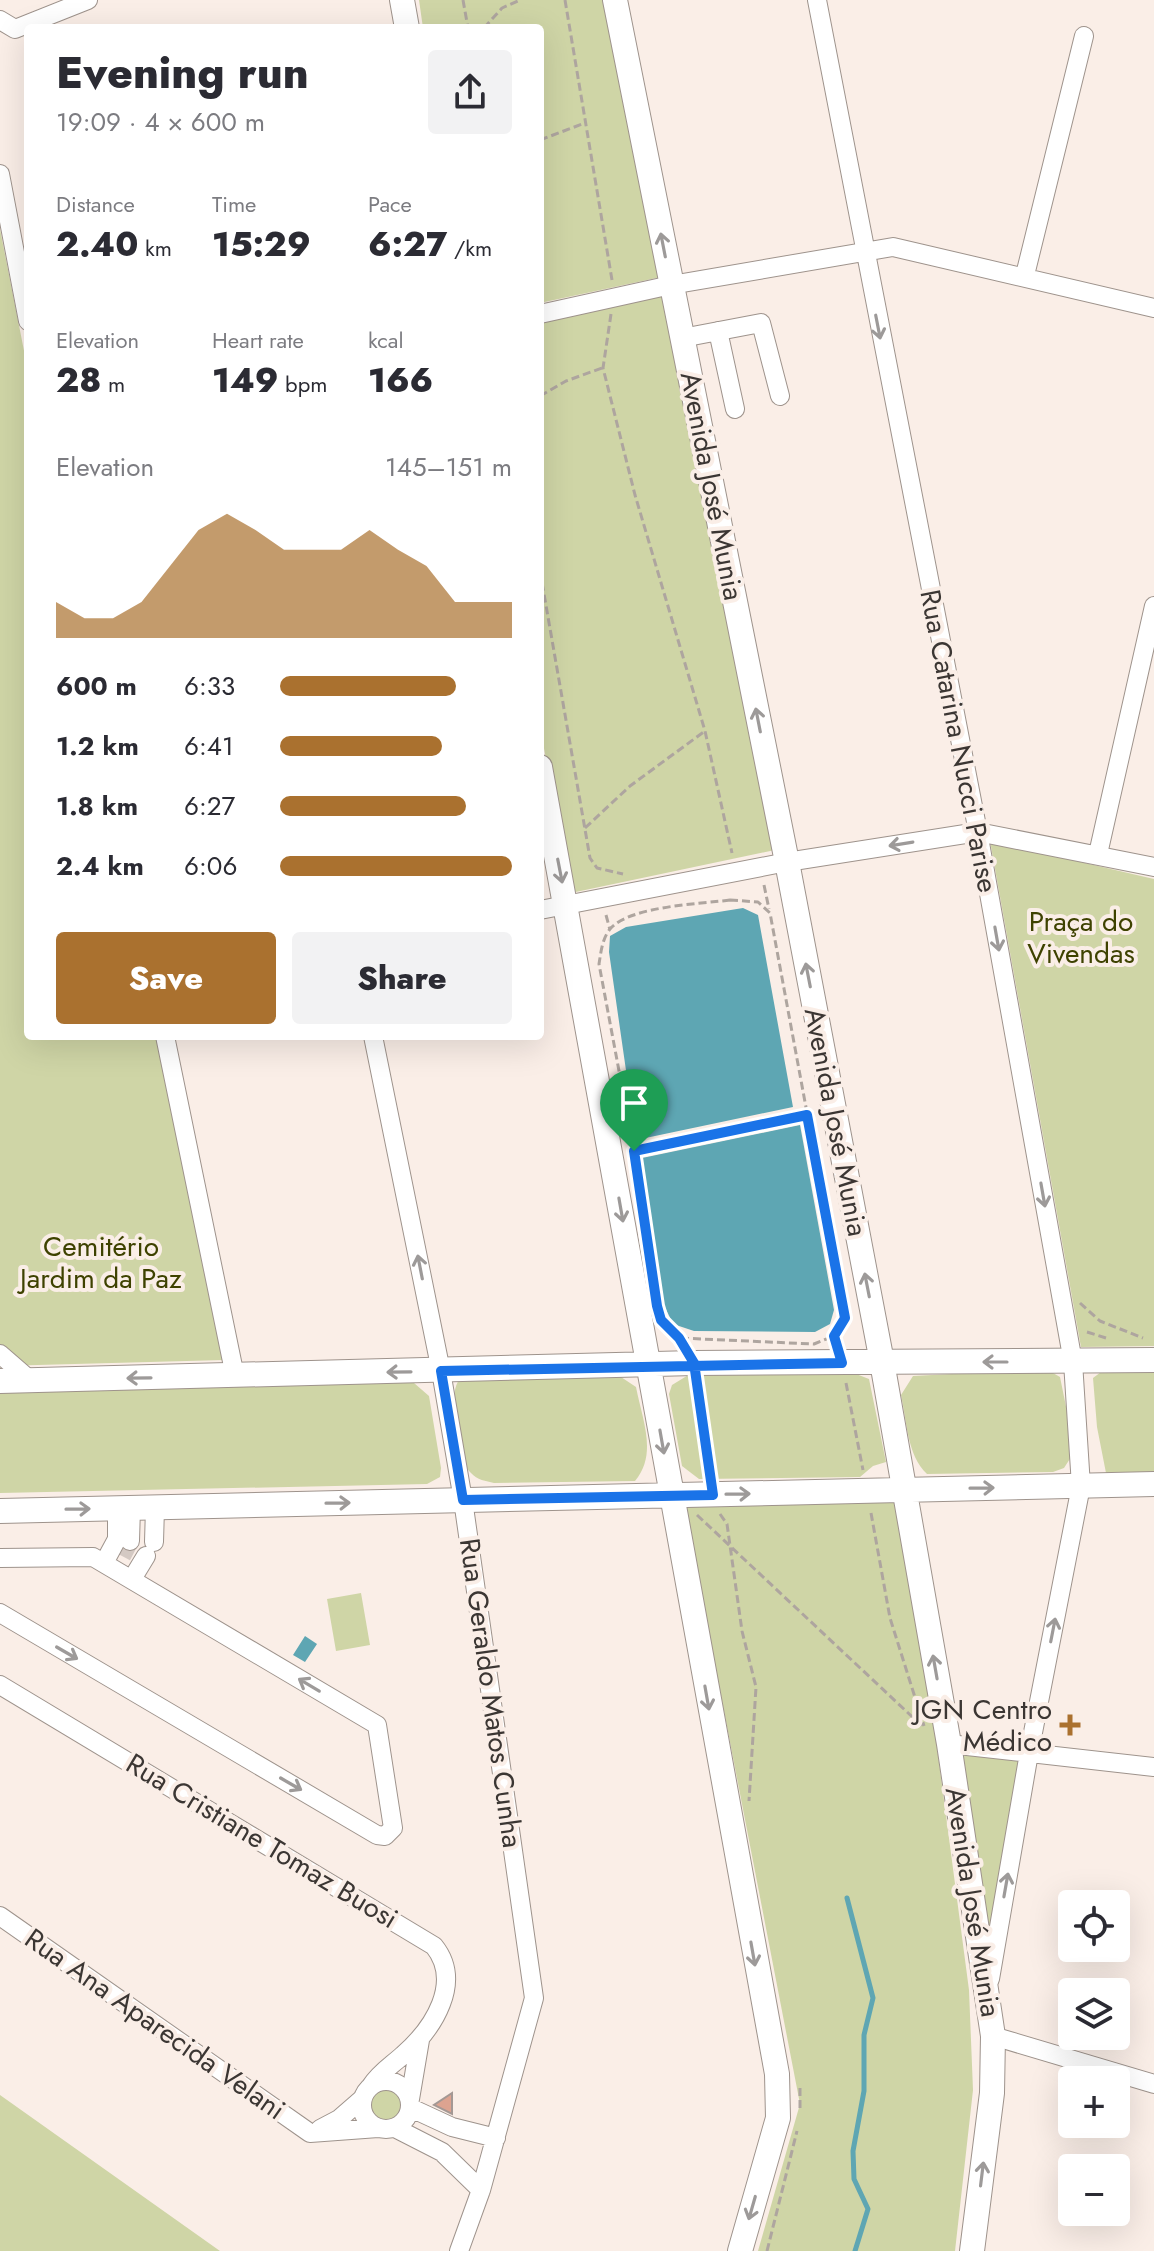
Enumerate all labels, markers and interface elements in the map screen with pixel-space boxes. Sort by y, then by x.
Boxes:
text: Evening run [56,41,309,105]
button: share [428,50,512,134]
text: 19:09 · 4 × 600 m [56,103,265,141]
text: Distance [56,188,135,220]
text: Time [212,188,256,220]
text: Pace [368,188,412,220]
text: 2.40 [56,220,138,269]
text: 15:29 [212,220,311,269]
text: 6:27 [368,220,447,269]
text: km [138,232,172,264]
text: /km [447,232,492,264]
one-way arrow [655,233,670,259]
one-way arrow [871,314,886,339]
text: Elevation [56,324,139,356]
text: Heart rate [212,324,304,356]
text: kcal [368,324,404,356]
text: 28 [56,356,101,405]
text: 149 [212,356,279,405]
text: 166 [368,356,433,405]
text: m [101,368,125,400]
text: bpm [279,368,327,400]
street label: Avenida José Munia [670,368,754,604]
text: Elevation [56,448,154,486]
text: 145–151 m [385,448,512,486]
street label: Rua Catarina Nucci Parise [909,586,1009,896]
text: 600 m [56,667,137,705]
text: 6:33 [184,667,235,705]
one-way arrow [750,708,765,733]
text: 1.2 km [56,727,139,765]
text: 6:41 [184,727,234,765]
text: 1.8 km [56,787,138,825]
text: 6:27 [184,787,235,825]
one-way arrow [888,837,914,852]
text: 2.4 km [56,847,144,885]
text: 6:06 [184,847,237,885]
one-way arrow [553,858,568,883]
park label: Praça do Vivendas [1027,901,1135,974]
one-way arrow [990,926,1005,952]
button: Save [56,932,276,1024]
button: Share [292,932,512,1024]
one-way arrow [800,963,815,988]
street label: Avenida José Munia [794,1004,878,1240]
pin [600,1069,668,1151]
icon: arrive [612,1081,656,1125]
one-way arrow [1036,1182,1051,1208]
one-way arrow [614,1197,629,1222]
park label: Cemitério Jardim da Paz [16,1226,182,1299]
one-way arrow [412,1254,427,1280]
one-way arrow [859,1273,874,1299]
one-way arrow [982,1354,1009,1370]
one-way arrow [386,1364,413,1379]
one-way arrow [126,1370,153,1386]
one-way arrow [655,1429,670,1454]
one-way arrow [968,1481,995,1496]
one-way arrow [724,1486,751,1502]
one-way arrow [324,1495,351,1511]
one-way arrow [64,1502,91,1517]
street label: Rua Geraldo Matos Cunha [449,1536,533,1850]
one-way arrow [1046,1617,1061,1643]
one-way arrow [55,1645,78,1661]
one-way arrow [927,1655,942,1680]
one-way arrow [298,1677,322,1692]
one-way arrow [701,1685,716,1710]
place label: JGN Centro Médico [910,1689,1052,1762]
marker: JGN Centro Médico [1059,1714,1081,1736]
street label: Rua Cristiane Tomaz Buosi [118,1743,406,1939]
one-way arrow [279,1777,303,1792]
street label: Avenida José Munia [935,1784,1011,2020]
one-way arrow [999,1873,1014,1898]
map controls [1058,1890,1130,2226]
button: locate [1058,1890,1130,1962]
street label: Rua Ana Aparecida Velani [16,1918,294,2130]
one-way arrow [746,1941,761,1966]
button: layers [1058,1978,1130,2050]
button: + [1058,2066,1130,2138]
button: − [1058,2154,1130,2226]
one-way arrow [974,2161,989,2187]
one-way arrow [744,2194,759,2220]

